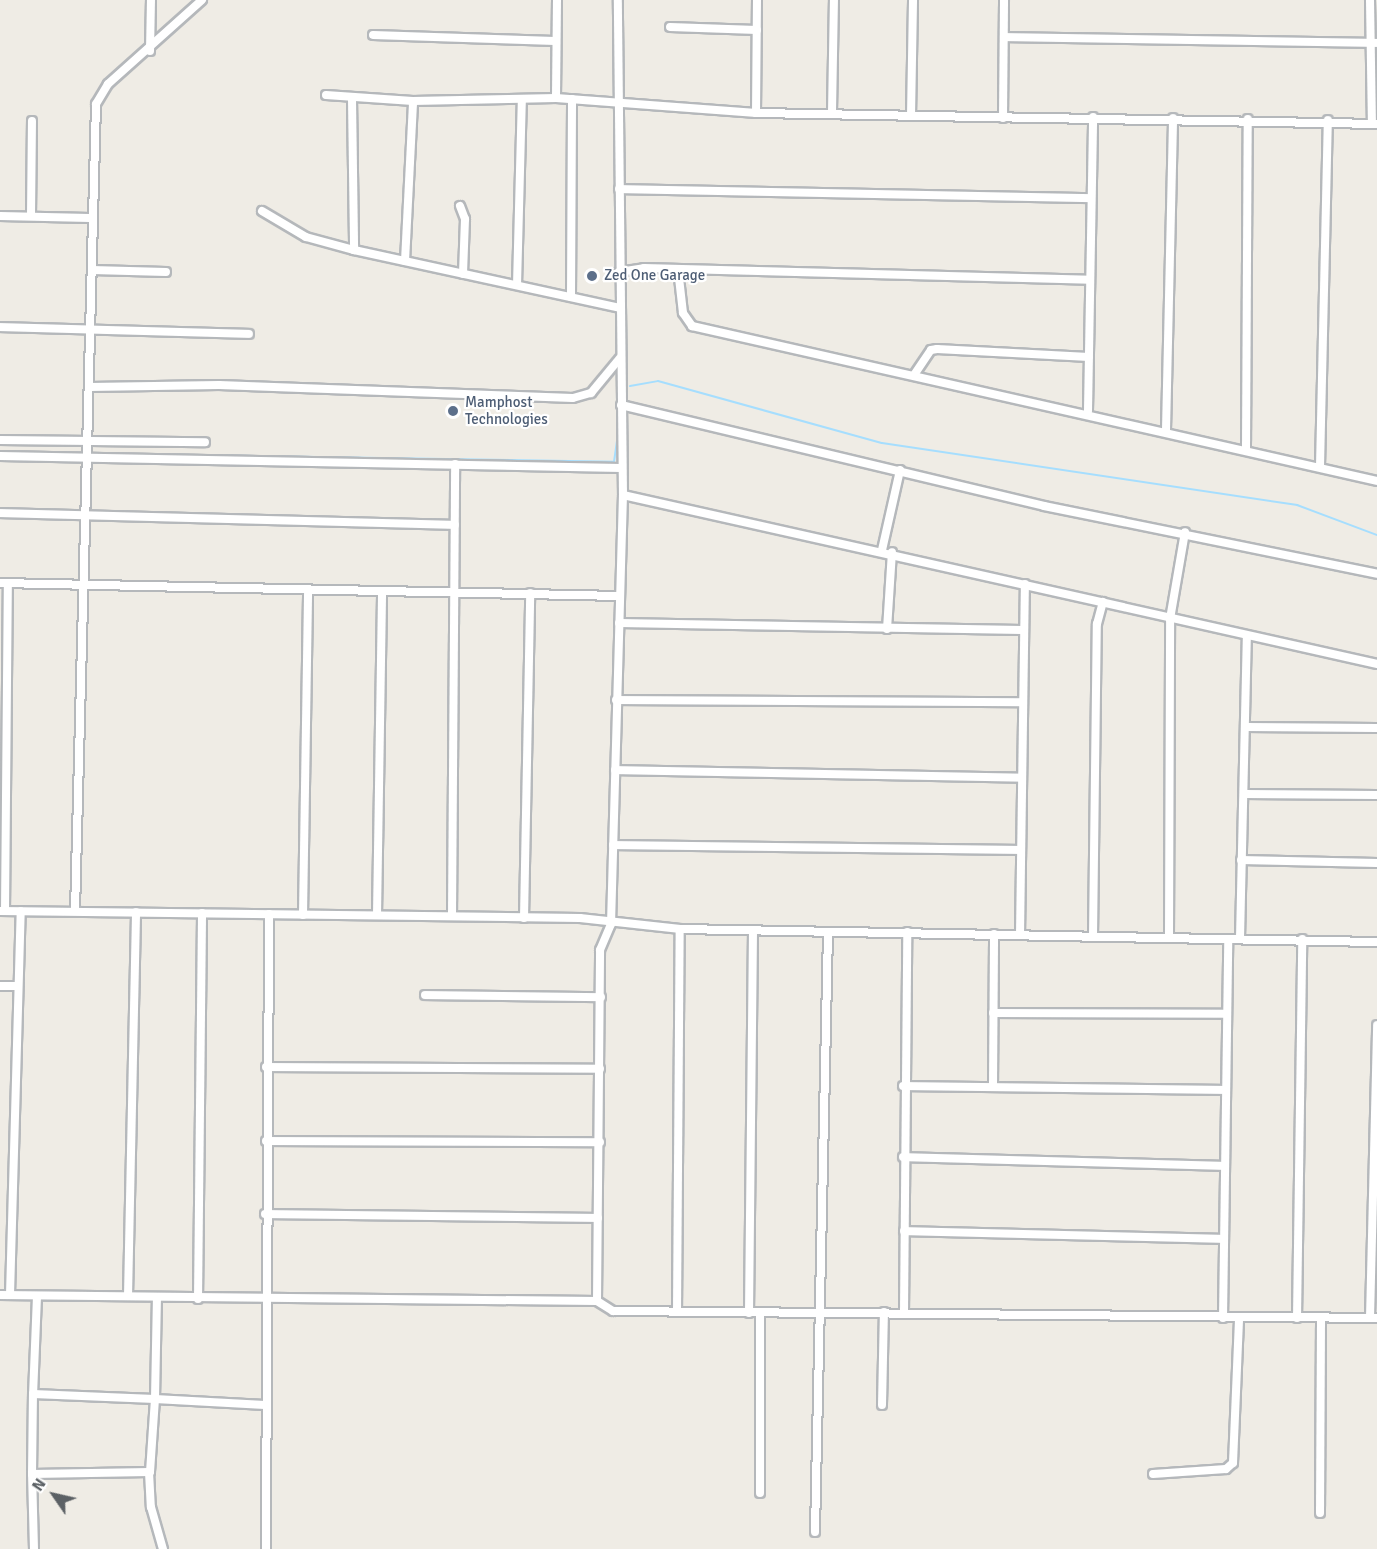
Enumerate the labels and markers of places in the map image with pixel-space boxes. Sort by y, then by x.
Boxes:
place label: Zed One Garage [604,267,705,285]
marker: Zed One Garage [585,269,599,283]
place label: Mamphost Technologies [465,393,548,428]
marker: Mamphost Technologies [446,404,460,418]

